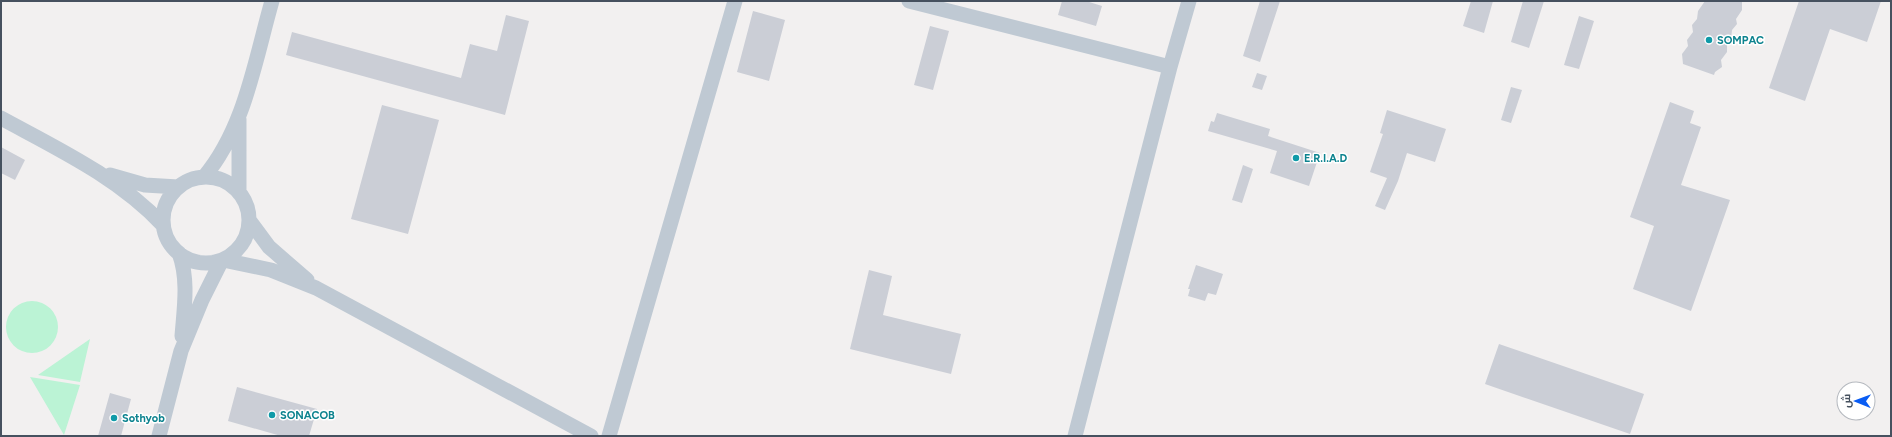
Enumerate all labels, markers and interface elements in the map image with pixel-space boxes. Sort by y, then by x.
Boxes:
place label: SOMPAC [1717,34,1764,47]
marker: SOMPAC [1704,35,1714,45]
place label: E.R.I.A.D [1304,152,1348,165]
marker: E.R.I.A.D [1291,153,1301,163]
north arrow [1836,381,1876,421]
text: ش [1840,394,1853,408]
place label: SONACOB [280,409,335,422]
marker: SONACOB [267,410,277,420]
place label: Sothyob [122,412,165,425]
marker: Sothyob [109,413,119,423]

